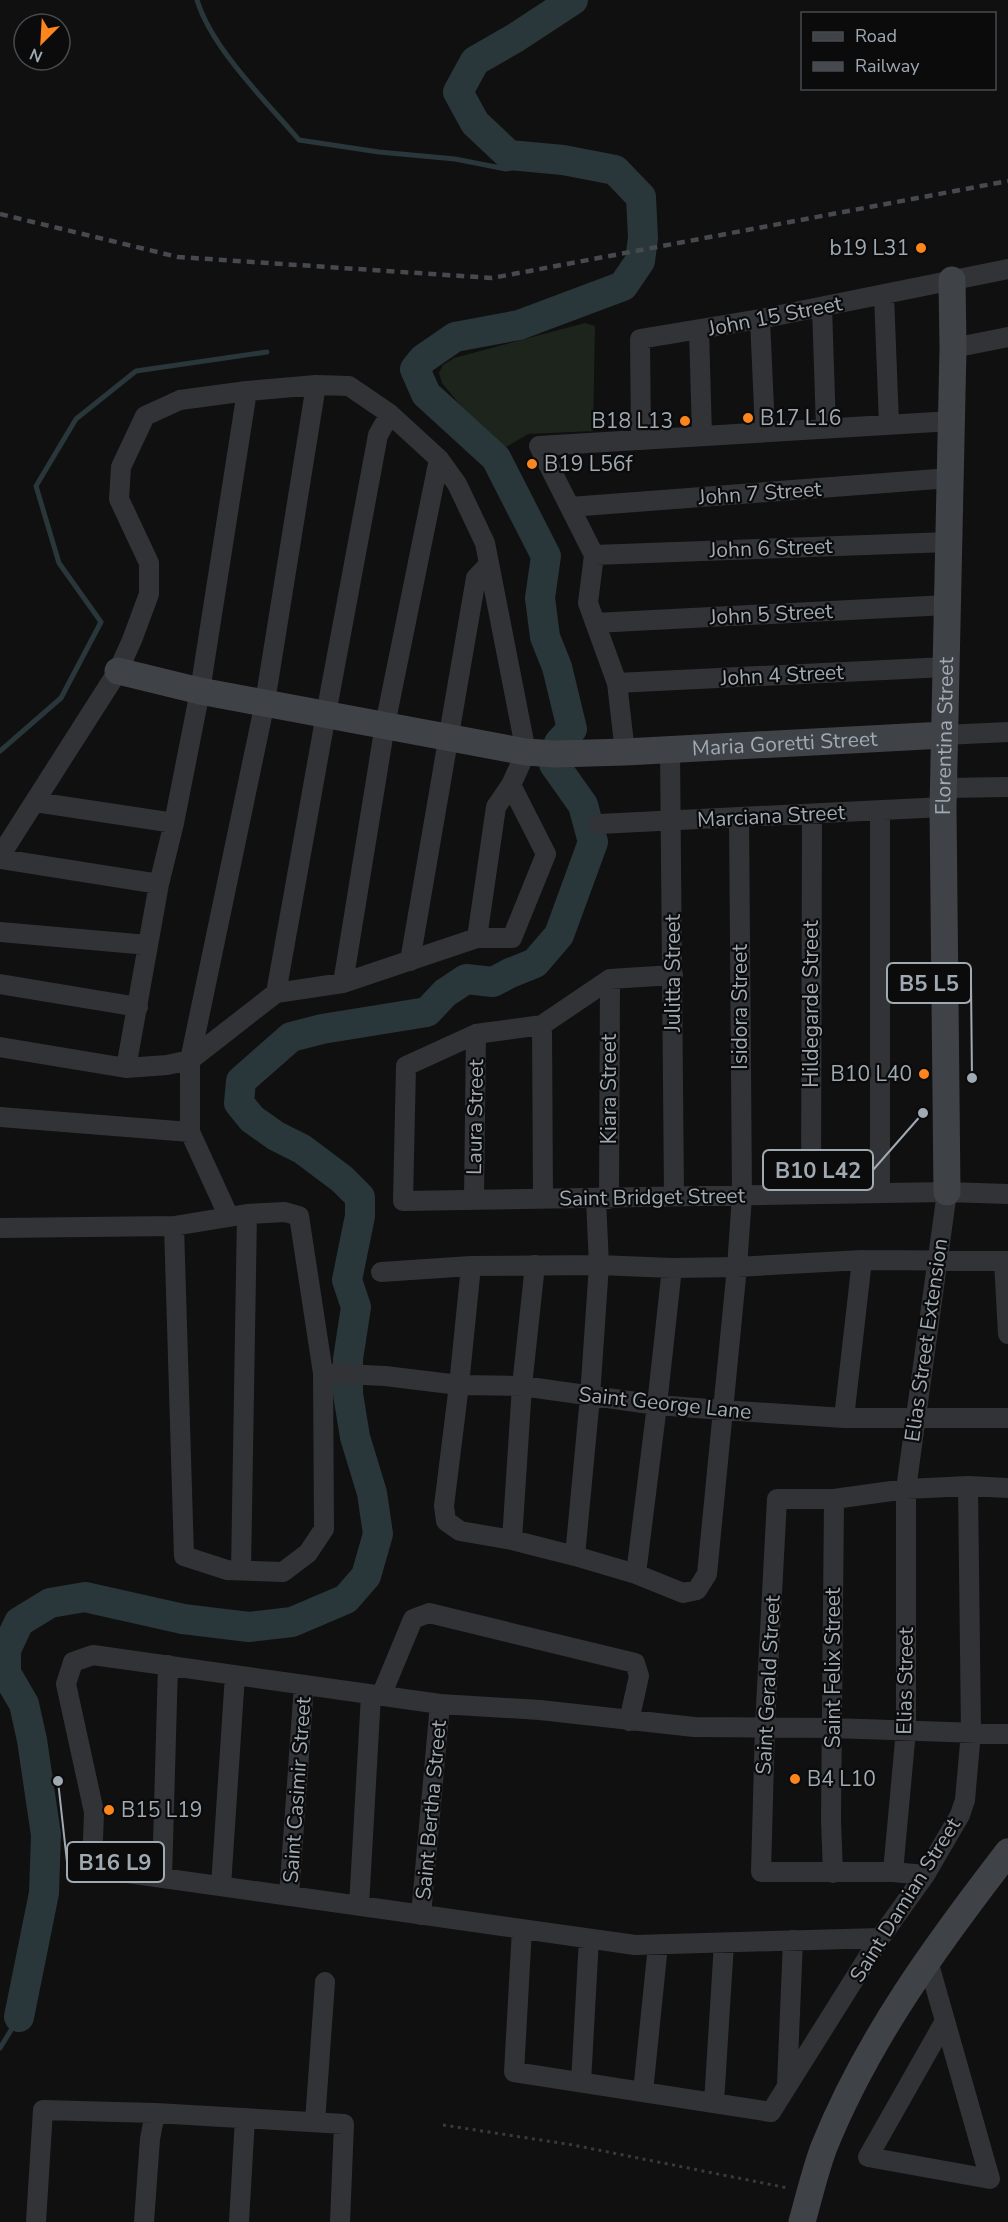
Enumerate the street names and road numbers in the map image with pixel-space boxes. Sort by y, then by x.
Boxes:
street label: John 15 Street [705,289,845,343]
street label: John 7 Street [697,475,823,511]
street label: John 6 Street [708,532,834,564]
street label: John 5 Street [708,597,834,631]
street label: Florentina Street [929,656,960,815]
street label: John 4 Street [719,658,845,692]
street label: Maria Goretti Street [691,725,879,762]
street label: Marciana Street [696,798,846,834]
street label: Julitta Street [659,913,687,1033]
street label: Hildegarde Street [797,920,825,1088]
street label: Isidora Street [726,944,754,1070]
street label: Kiara Street [595,1033,623,1144]
street label: Laura Street [460,1058,490,1175]
street label: Saint Bridget Street [559,1181,746,1213]
street label: Elias Street Extension [898,1237,954,1443]
street label: Saint George Lane [577,1380,753,1426]
street label: Saint Felix Street [819,1587,847,1748]
street label: Saint Gerald Street [749,1594,787,1775]
street label: Elias Street [890,1626,920,1735]
street label: Saint Casimir Street [277,1695,318,1884]
street label: Saint Bertha Street [409,1718,453,1901]
street label: Saint Damian Street [843,1812,967,1988]

